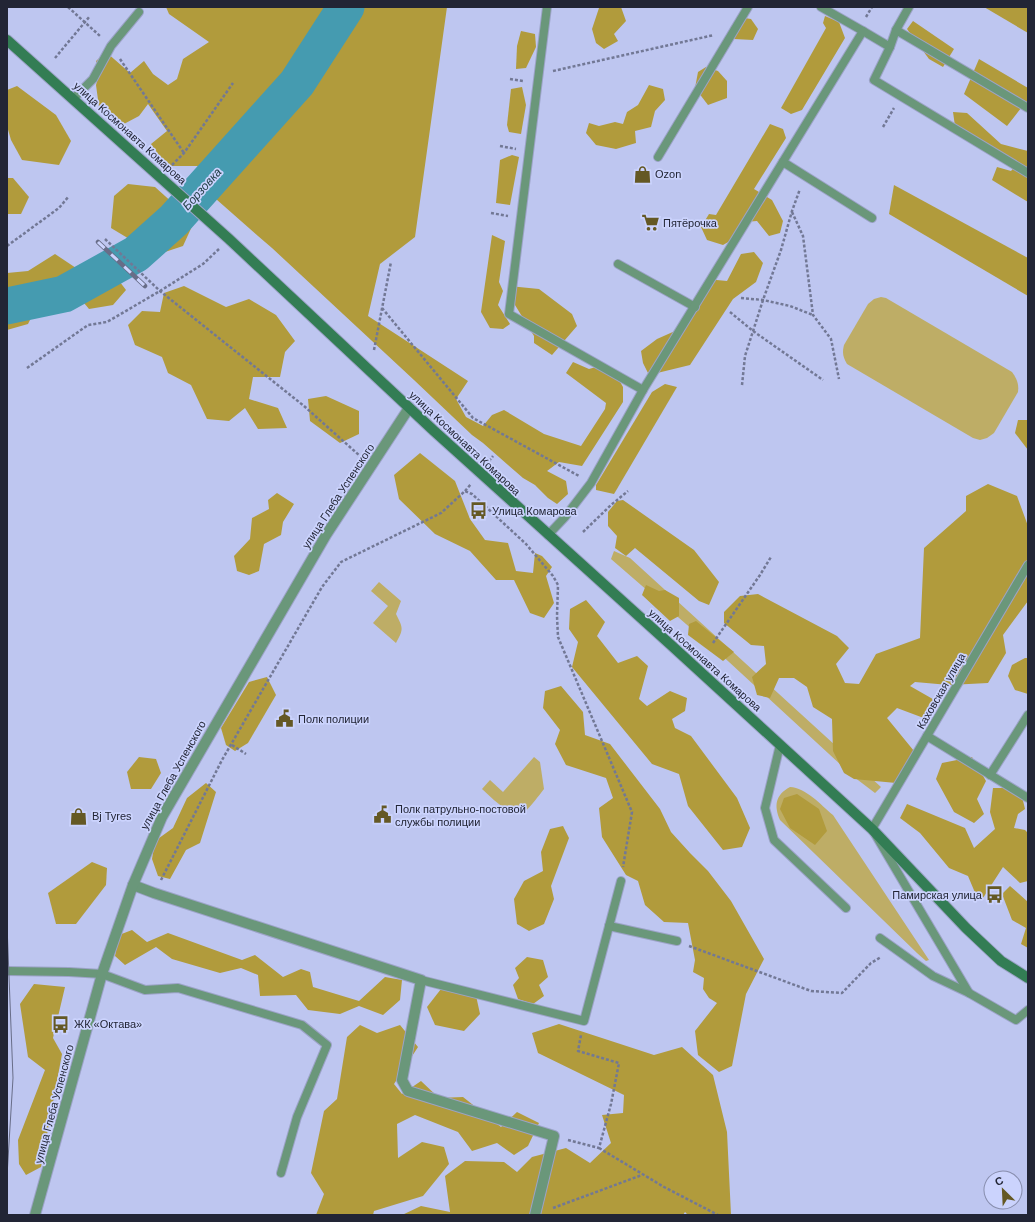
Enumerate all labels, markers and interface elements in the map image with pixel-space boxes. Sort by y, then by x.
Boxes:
street label: улица Космонавта Комарова [71,79,189,187]
shop icon: Ozon [632,164,652,184]
water label: Борзовка [179,165,225,213]
place label: Ozon [655,168,681,180]
supermarket icon: Пятёрочка [640,213,660,233]
place label: Пятёрочка [663,217,718,229]
street label: улица Космонавта Комарова [407,388,524,498]
street label: улица Глеба Успенского [300,441,376,551]
bus stop icon: Улица Комарова [469,501,489,521]
place label: Улица Комарова [492,505,577,517]
street label: улица Космонавта Комарова [646,606,764,714]
street label: Каховская улица [914,650,968,731]
public building icon: Полк полиции [275,709,295,729]
place label: Полк полиции [298,713,369,725]
street label: улица Глеба Успенского [138,718,208,832]
place label: Полк патрульно-постовой службы полиции [395,803,526,828]
public building icon: Полк патрульно-постовой службы полиции [372,805,392,825]
shop icon: Bj Tyres [69,806,89,826]
place label: Bj Tyres [92,810,132,822]
bus stop icon: Памирская улица [985,885,1005,905]
place label: Памирская улица [892,889,983,901]
bus stop icon: ЖК «Октава» [51,1014,71,1034]
place label: ЖК «Октава» [74,1018,142,1030]
street label: улица Глеба Успенского [32,1043,76,1165]
north arrow [983,1170,1023,1210]
text: С [993,1174,1005,1188]

